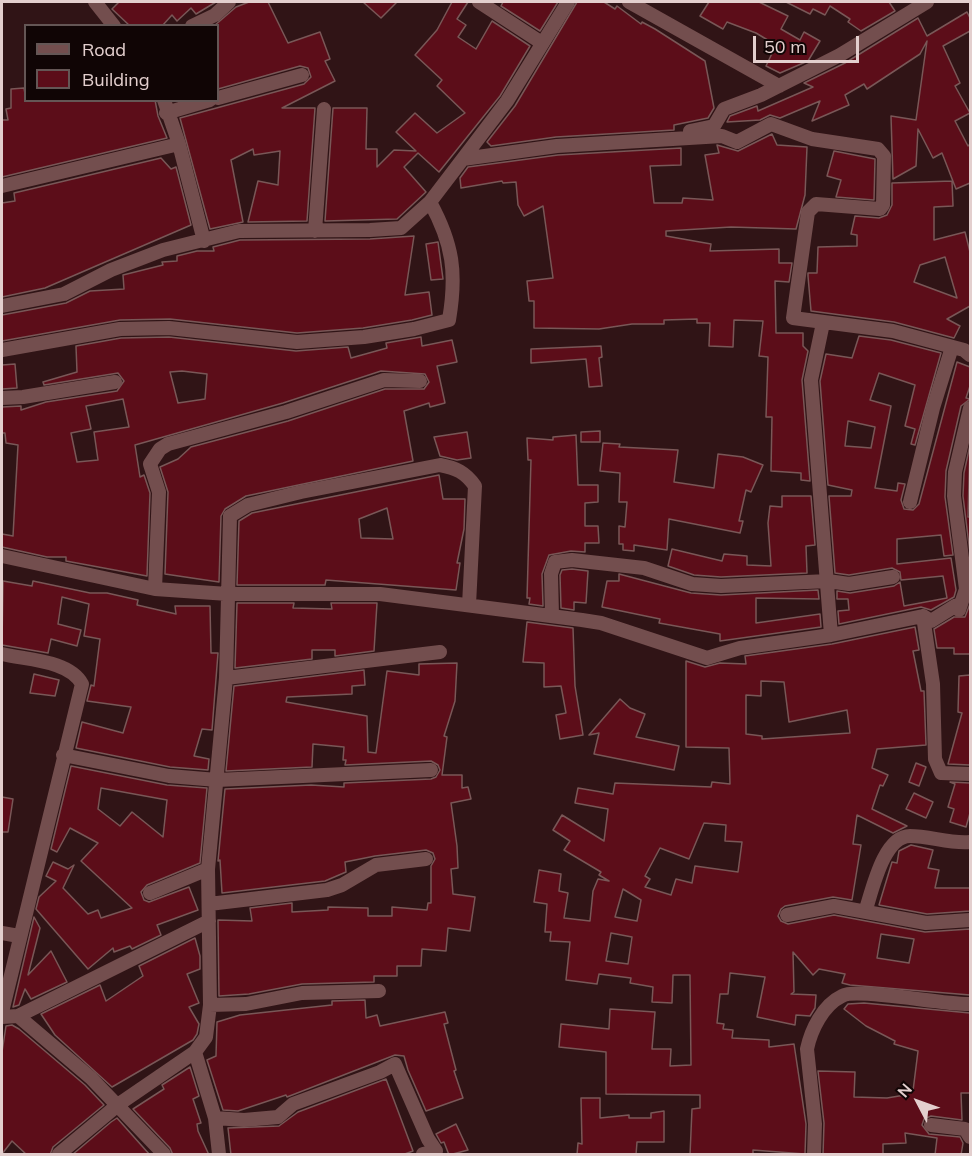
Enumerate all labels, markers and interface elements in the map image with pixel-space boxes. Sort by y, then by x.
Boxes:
legend [24,24,219,102]
scale bar [756,24,862,62]
text: 50 m [764,35,806,58]
text: Road [82,38,126,61]
text: Building [82,68,150,91]
north arrow [888,1072,948,1132]
text: N [893,1079,916,1101]

